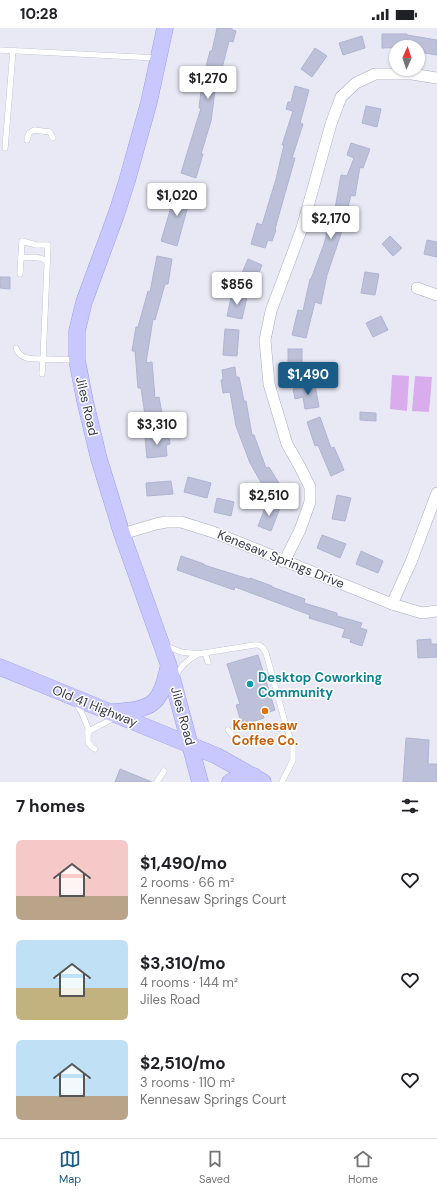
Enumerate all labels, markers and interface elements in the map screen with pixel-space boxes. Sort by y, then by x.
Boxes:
text: 10:28 [20,4,58,24]
north arrow [389,40,425,76]
map controls [389,40,425,76]
pin: $1,270 [175,66,241,100]
text: $1,270 [188,70,228,87]
pin: $1,020 [144,183,210,217]
text: $1,020 [156,187,198,204]
pin: $2,170 [298,206,364,240]
text: $2,170 [311,210,351,227]
pin: $856 [213,272,261,306]
text: $856 [221,276,253,293]
pin: $1,490 [275,362,341,396]
text: $1,490 [287,366,329,383]
street label: Jiles Road [72,375,102,437]
pin: $3,310 [124,412,190,446]
text: $3,310 [137,416,177,433]
pin: $2,510 [236,483,302,517]
text: $2,510 [249,487,289,504]
street label: Kenesaw Springs Drive [215,526,347,592]
place label: Desktop Coworking Community [258,669,382,701]
marker: Desktop Coworking Community [245,679,255,689]
street label: Old 41 Highway [50,681,140,731]
street label: Jiles Road [167,685,199,747]
marker: Kennesaw Coffee Co. [260,706,270,716]
place label: Kennesaw Coffee Co. [232,717,298,749]
text: 7 homes [16,795,85,817]
icon: filters [399,795,421,817]
text: $1,490/mo [140,852,227,874]
icon: home [48,856,96,904]
icon: heart [399,869,421,891]
text: 2 rooms · 66 m² [140,874,234,891]
text: Kennesaw Springs Court [140,891,286,908]
text: $3,310/mo [140,952,226,974]
icon: home [48,956,96,1004]
icon: heart [399,969,421,991]
text: 4 rooms · 144 m² [140,974,238,991]
text: Jiles Road [140,991,200,1008]
text: $2,510/mo [140,1052,226,1074]
icon: home [48,1056,96,1104]
icon: heart [399,1069,421,1091]
text: 3 rooms · 110 m² [140,1074,235,1091]
text: Kennesaw Springs Court [140,1091,286,1108]
tab: Map [59,1148,81,1186]
tab: Saved [199,1148,230,1186]
tab: Home [348,1148,378,1186]

